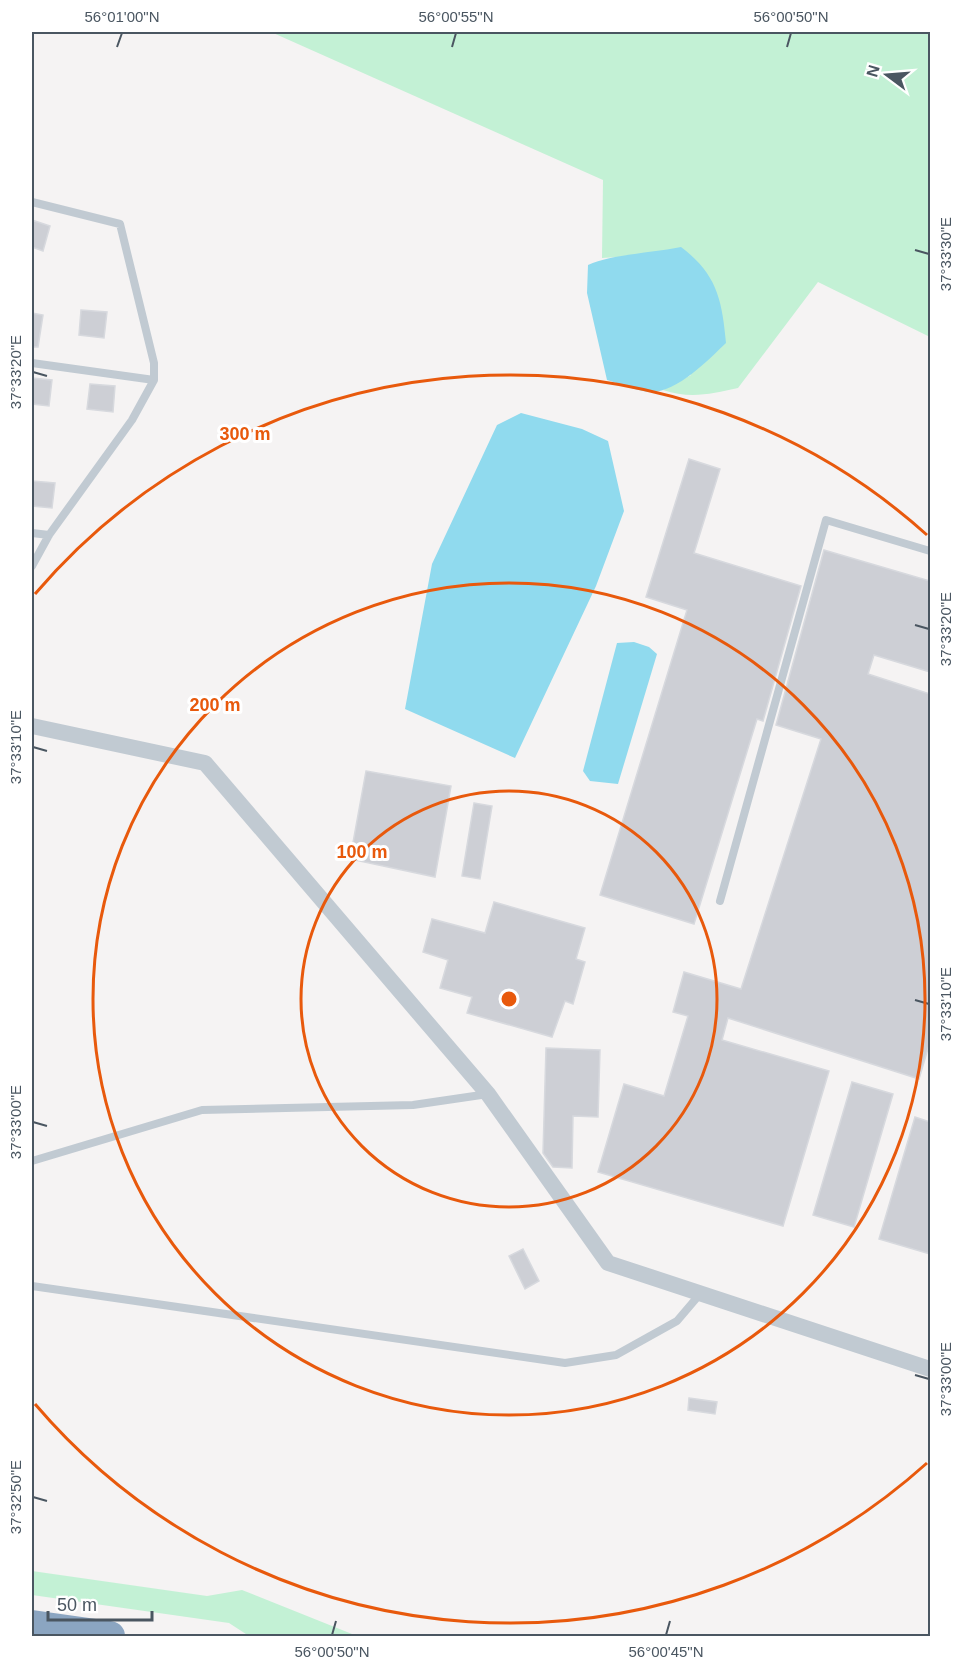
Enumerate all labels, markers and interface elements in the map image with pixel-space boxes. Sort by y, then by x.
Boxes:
text: 56°01'00"N [84,8,160,25]
text: 56°00'55"N [418,8,494,25]
text: 56°00'50"N [753,8,829,25]
north arrow [857,45,917,105]
text: N [863,63,883,79]
text: 37°33'30"E [937,217,954,291]
text: 37°33'20"E [7,335,24,409]
text: 300 m [219,424,271,444]
text: 37°33'20"E [937,592,954,666]
text: 200 m [189,695,241,715]
text: 37°33'10"E [7,710,24,784]
text: 100 m [336,842,388,862]
text: 37°33'10"E [937,967,954,1041]
centre of rings [499,989,519,1009]
text: 37°33'00"E [7,1085,24,1159]
text: 37°33'00"E [937,1342,954,1416]
text: 37°32'50"E [7,1460,24,1534]
scale bar [48,1584,152,1622]
text: 50 m [57,1595,97,1615]
text: 56°00'50"N [294,1643,370,1660]
text: 56°00'45"N [628,1643,704,1660]

